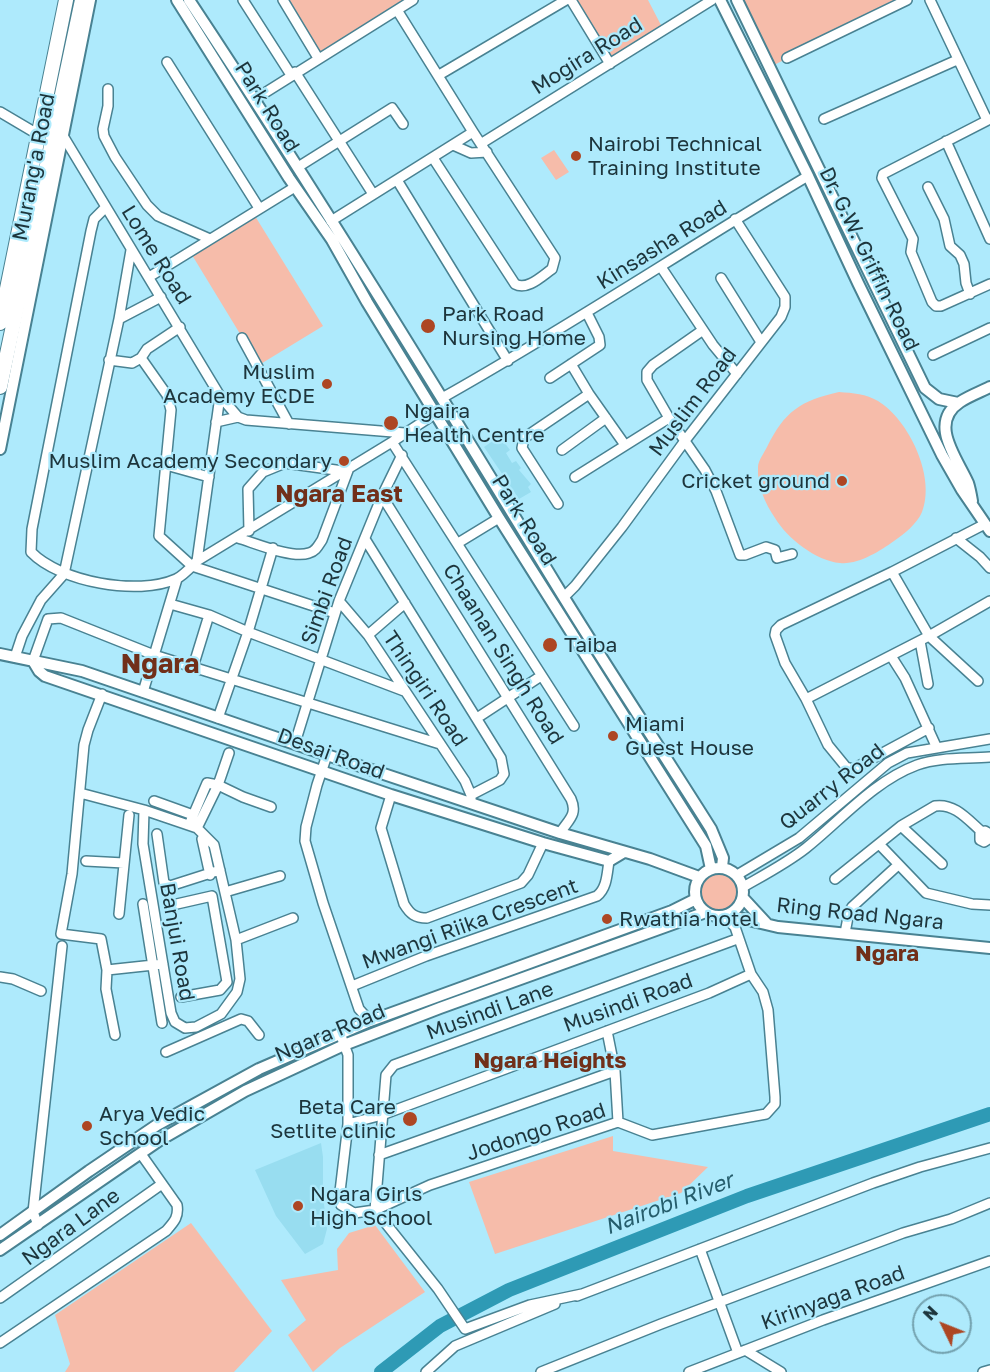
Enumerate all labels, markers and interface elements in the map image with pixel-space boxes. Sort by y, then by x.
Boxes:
street label: Mogira Road [527,12,647,100]
street label: Park Road [229,57,305,157]
street label: Murang'a Road [7,91,61,243]
place label: Nairobi Technical Training Institute [588,131,762,181]
marker: Nairobi Technical Training Institute [569,149,583,163]
street label: Dr. G.W. Griffin Road [814,163,924,355]
street label: Kinsasha Road [592,195,732,295]
street label: Lome Road [116,201,196,309]
place label: Park Road Nursing Home [442,301,586,351]
marker: Park Road Nursing Home [419,317,437,335]
street label: Muslim Road [644,343,742,461]
place label: Muslim Academy ECDE [163,359,315,409]
marker: Muslim Academy ECDE [320,377,334,391]
place label: Ngaira Health Centre [404,398,545,448]
marker: Ngaira Health Centre [382,414,400,432]
place label: Muslim Academy Secondary [49,448,332,474]
marker: Muslim Academy Secondary [337,454,351,468]
place label: Cricket ground [681,468,830,494]
street label: Park Road [486,470,562,570]
marker: Cricket ground [835,474,849,488]
district label: Ngara East [275,480,403,508]
street label: Simbi Road [296,534,358,648]
street label: Chaanan Singh Road [437,559,569,749]
street label: Thingiri Road [377,627,473,751]
place label: Taiba [564,632,617,658]
marker: Taiba [541,636,559,654]
district label: Ngara [121,648,199,680]
place label: Miami Guest House [625,711,754,761]
street label: Desai Road [274,723,388,785]
marker: Miami Guest House [606,729,620,743]
street label: Quarry Road [775,738,889,836]
street label: Mwangi Riika Crescent [359,873,581,975]
street label: Banjui Road [154,881,200,1003]
street label: Ring Road Ngara [775,893,945,935]
place label: Rwathia hotel [619,906,758,932]
marker: Rwathia hotel [600,912,614,926]
district label: Ngara [855,941,919,967]
street label: Musindi Road [560,968,696,1038]
street label: Musindi Lane [423,976,557,1046]
street label: Ngara Road [271,998,389,1068]
district label: Ngara Heights [473,1048,627,1074]
place label: Beta Care Setlite clinic [270,1094,396,1144]
street label: Jodongo Road [463,1098,609,1166]
place label: Arya Vedic School [99,1101,205,1151]
marker: Beta Care Setlite clinic [401,1110,419,1128]
marker: Arya Vedic School [80,1119,94,1133]
water label: Nairobi River [601,1167,737,1241]
place label: Ngara Girls High School [310,1181,432,1231]
street label: Ngara Lane [17,1183,125,1271]
marker: Ngara Girls High School [291,1199,305,1213]
street label: Kirinyaga Road [758,1260,908,1336]
north arrow [912,1294,972,1354]
text: N [919,1302,942,1324]

